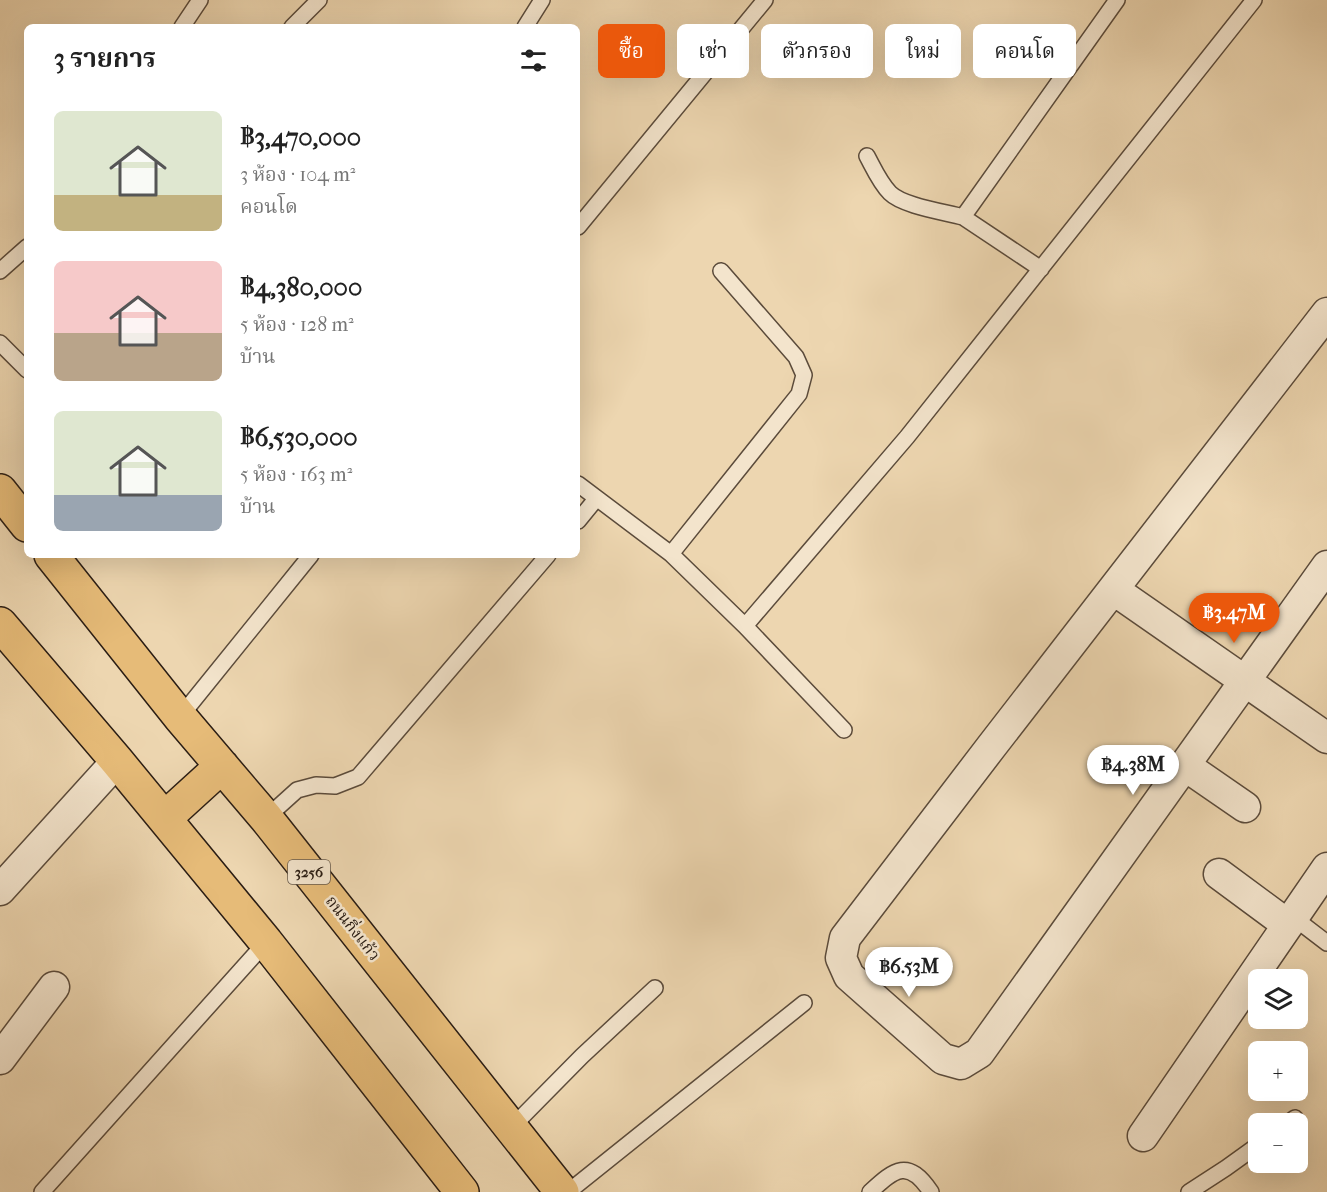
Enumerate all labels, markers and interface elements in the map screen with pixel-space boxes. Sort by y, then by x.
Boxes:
chip: ซื้อ [598,24,665,78]
chip: เช่า [677,24,749,78]
chip: ตัวกรอง [761,24,873,78]
chip: ใหม่ [885,24,961,78]
chip: คอนโด [973,24,1076,78]
text: 3 รายการ [54,43,156,74]
icon: filters [517,44,550,77]
text: ฿3,470,000 [240,122,361,153]
icon: home [102,135,174,207]
text: 3 ห้อง · 104 m² [240,163,356,186]
text: คอนโด [240,195,298,218]
text: ฿4,380,000 [240,272,362,303]
icon: home [102,285,174,357]
text: 5 ห้อง · 128 m² [240,313,354,336]
text: บ้าน [240,345,276,368]
text: ฿6,530,000 [240,422,358,453]
icon: home [102,435,174,507]
text: 5 ห้อง · 163 m² [240,463,352,486]
text: บ้าน [240,495,276,518]
pin: ฿3.47M [1185,593,1283,644]
text: ฿3.47M [1203,601,1265,624]
pin: ฿4.38M [1084,745,1182,796]
text: ฿4.38M [1101,753,1165,776]
road number: 3256 [288,860,330,884]
street label: ถนนกิ่งแก้ว [322,891,386,964]
pin: ฿6.53M [860,947,958,998]
text: ฿6.53M [879,955,939,978]
map controls [1248,969,1308,1173]
button: layers [1248,969,1308,1029]
button: + [1248,1041,1308,1101]
button: − [1248,1113,1308,1173]

